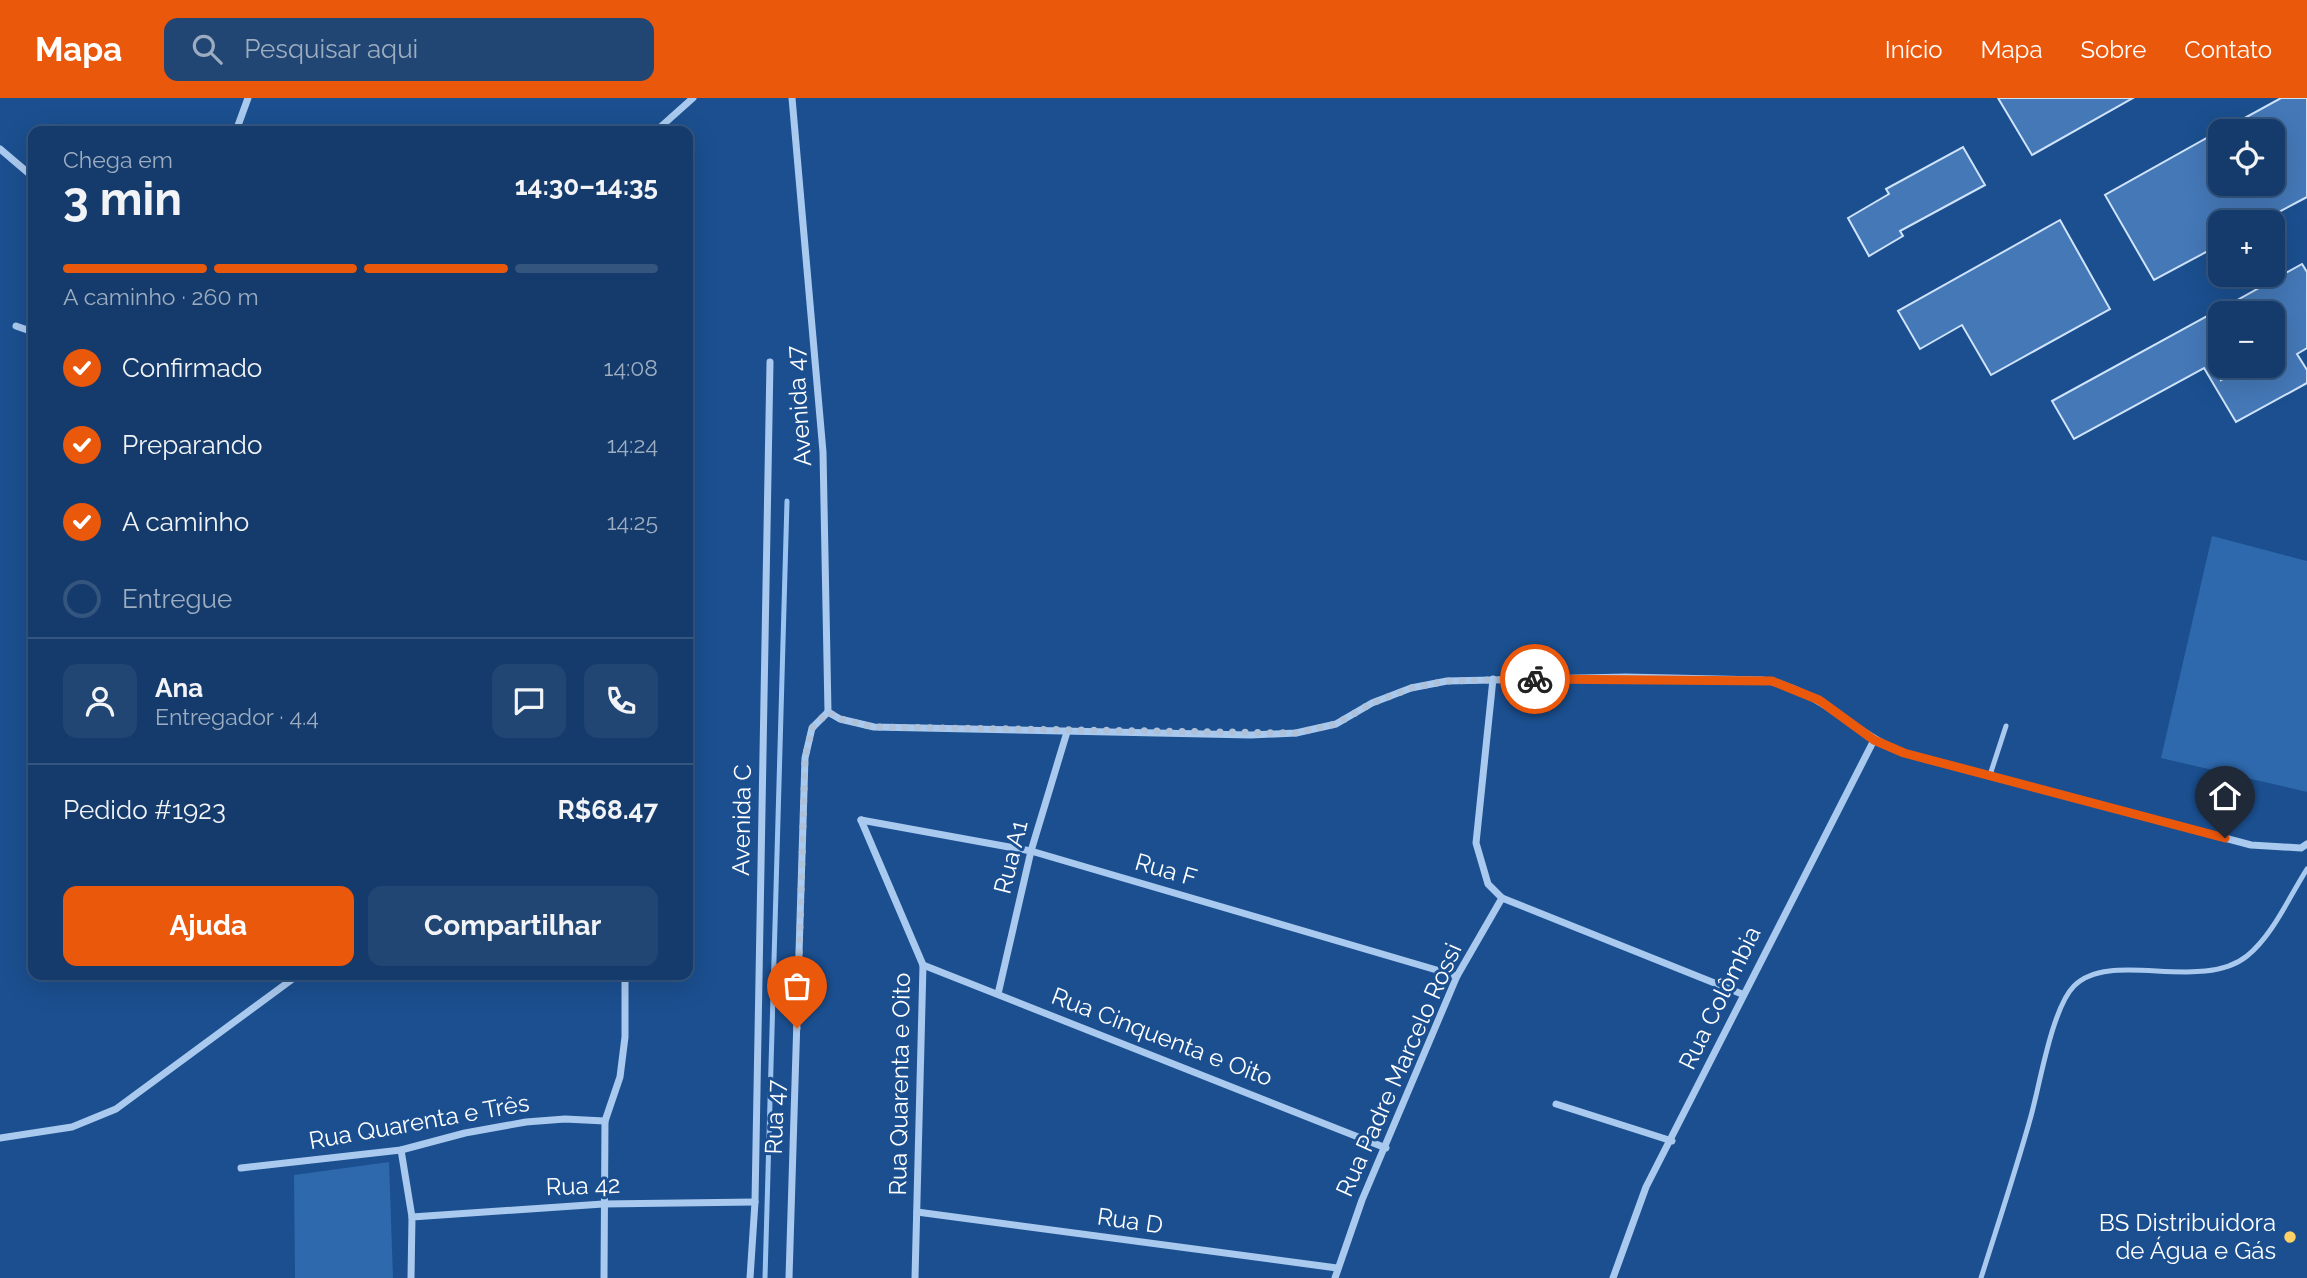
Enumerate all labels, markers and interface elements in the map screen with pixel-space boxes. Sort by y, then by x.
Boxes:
search box [164,18,654,81]
text: Mapa [35,30,122,69]
icon: search [188,30,226,68]
text: Pesquisar aqui [244,34,418,64]
text: Início [1885,35,1943,64]
text: Mapa [1981,35,2042,64]
text: Sobre [2080,35,2146,64]
text: Contato [2184,35,2272,64]
map controls [2208,119,2285,378]
button: locate [2208,119,2285,196]
text: Chega em [63,146,173,173]
text: 14:30–14:35 [515,171,658,201]
text: 3 min [63,172,182,226]
button: + [2208,210,2285,287]
text: A caminho · 260 m [63,283,259,310]
button: − [2208,301,2285,378]
street label: Avenida 47 [780,344,817,467]
icon: check [63,349,101,387]
text: Confirmado [122,353,262,383]
text: 14:08 [604,354,658,381]
icon: check [63,426,101,464]
text: Preparando [122,430,262,460]
text: 14:24 [607,431,658,458]
icon: check [63,503,101,541]
text: A caminho [122,507,249,537]
text: 14:25 [607,508,658,535]
text: Entregue [122,584,232,614]
courier [1500,644,1570,714]
icon: bike [1516,660,1554,698]
button: person [63,664,137,738]
button: chat [492,664,566,738]
button: phone [584,664,658,738]
text: Ana [155,673,203,703]
text: Entregador · 4.4 [155,703,319,730]
street label: Avenida C [726,764,757,876]
pin [2195,766,2255,838]
icon: home [2206,777,2244,815]
text: Pedido #1923 [63,795,226,825]
text: R$68.47 [557,795,658,825]
street label: Rua A1 [987,817,1034,897]
street label: Rua F [1132,847,1200,892]
button: Ajuda [63,886,354,966]
button: Compartilhar [368,886,658,966]
street label: Rua Colômbia [1672,921,1767,1074]
street label: Rua Padre Marcelo Rossi [1330,939,1468,1201]
pin [767,956,827,1028]
icon: bag [778,967,816,1005]
street label: Rua Quarenta e Oito [883,972,916,1196]
street label: Rua Cinquenta e Oito [1048,981,1277,1092]
street label: Rua 47 [759,1079,790,1155]
street label: Rua Quarenta e Três [306,1088,531,1155]
street label: Rua 42 [545,1170,621,1201]
street label: Rua D [1095,1202,1165,1239]
place label: BS Distribuidora de Água e Gás [2099,1208,2276,1265]
marker: BS Distribuidora de Água e Gás [2282,1229,2298,1245]

